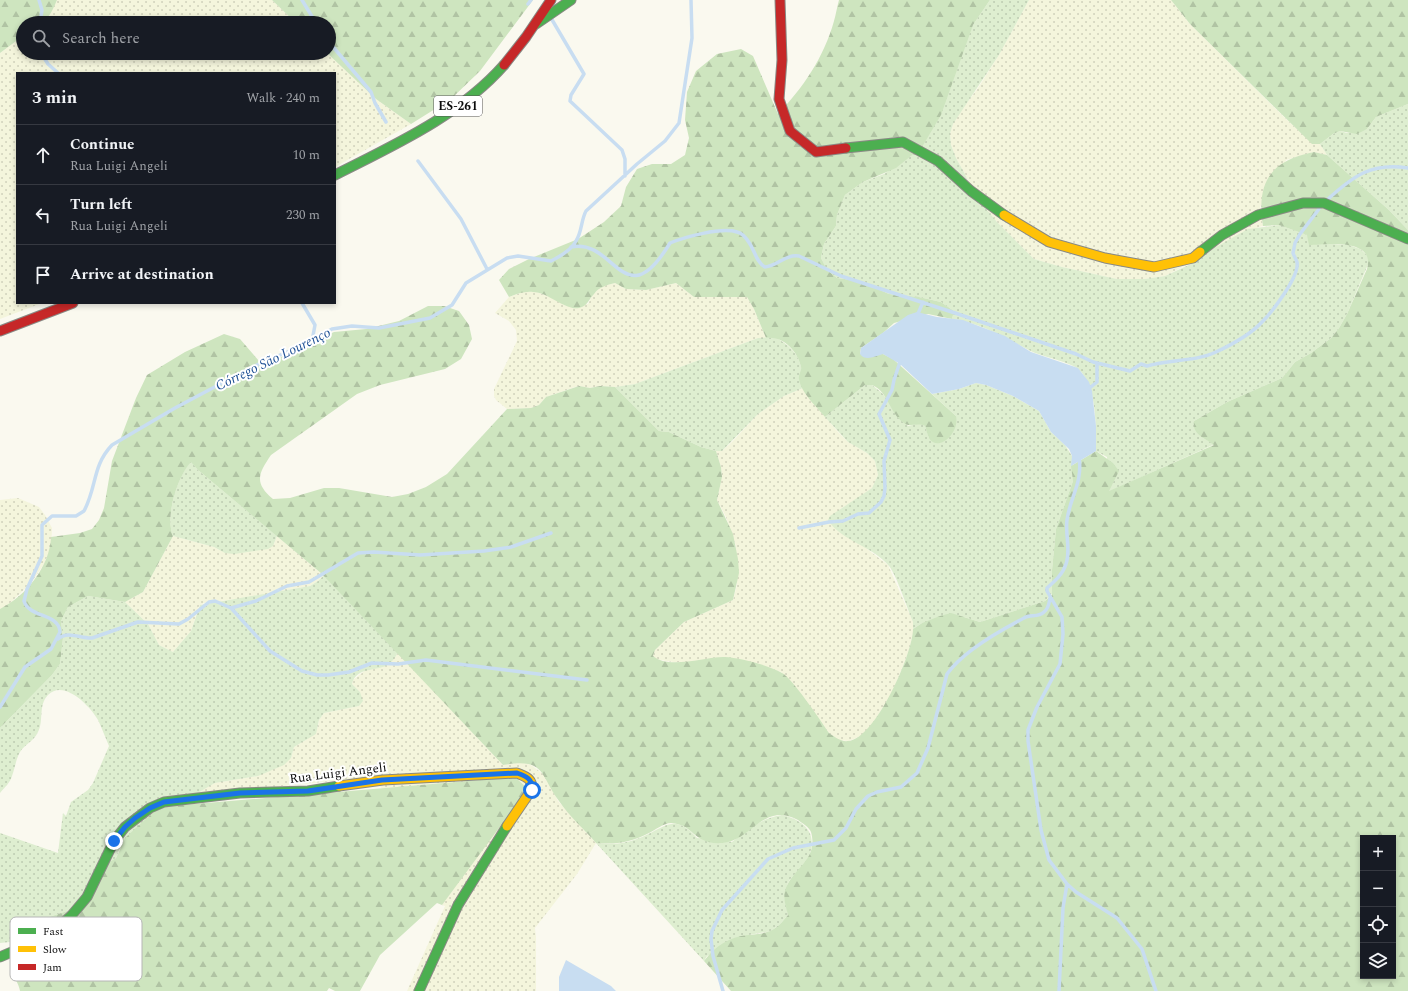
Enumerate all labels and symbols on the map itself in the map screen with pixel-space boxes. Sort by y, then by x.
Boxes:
road number: ES-261 [434,96,482,116]
water label: Córrego São Lourenço [212,322,334,396]
street label: Rua Luigi Angeli [288,757,388,789]
route start [523,781,541,799]
route end [105,832,123,850]
legend [10,917,142,981]
text: Fast [43,923,64,940]
text: Slow [43,941,67,958]
text: Jam [43,959,62,976]

